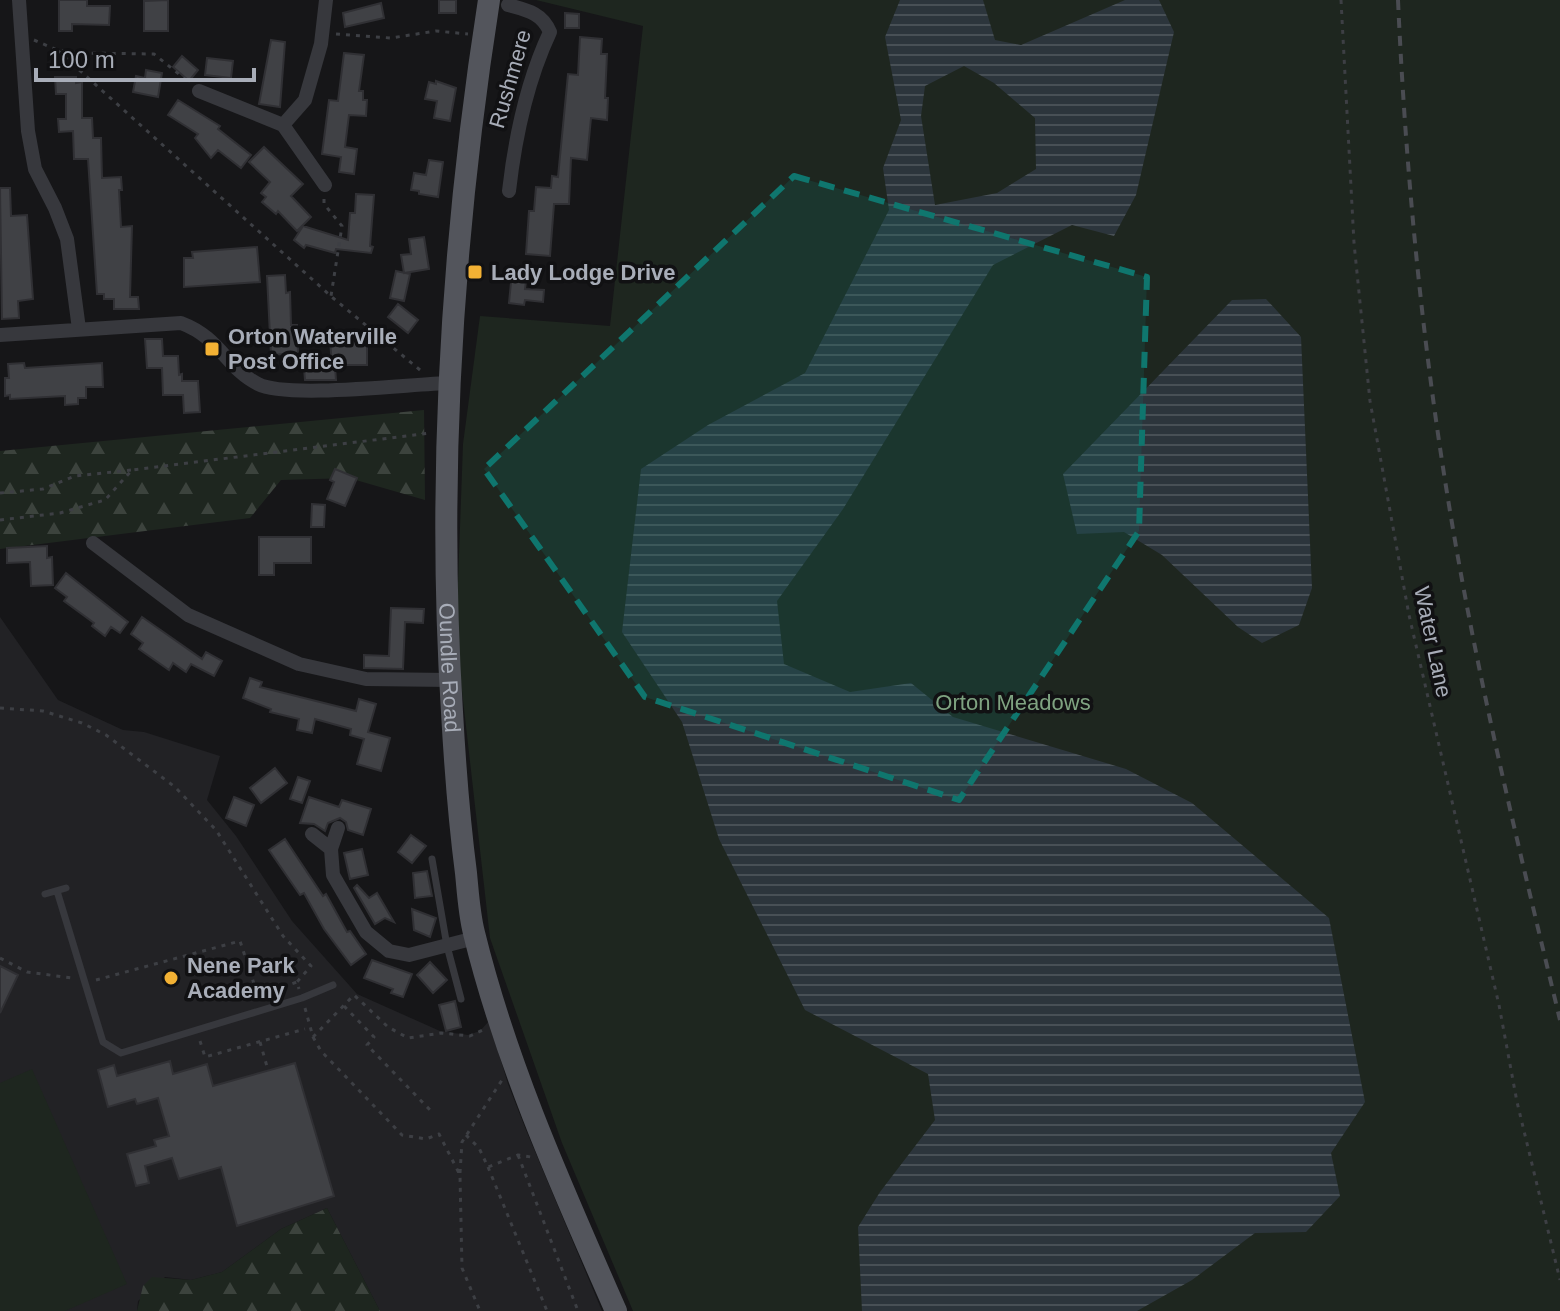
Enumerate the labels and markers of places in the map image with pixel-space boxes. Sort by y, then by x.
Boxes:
place label: Lady Lodge Drive [491,260,676,285]
marker: Lady Lodge Drive [466,263,484,281]
place label: Orton Waterville Post Office [228,324,397,374]
marker: Orton Waterville Post Office [203,340,221,358]
place label: Nene Park Academy [187,953,295,1003]
marker: Nene Park Academy [162,969,180,987]

